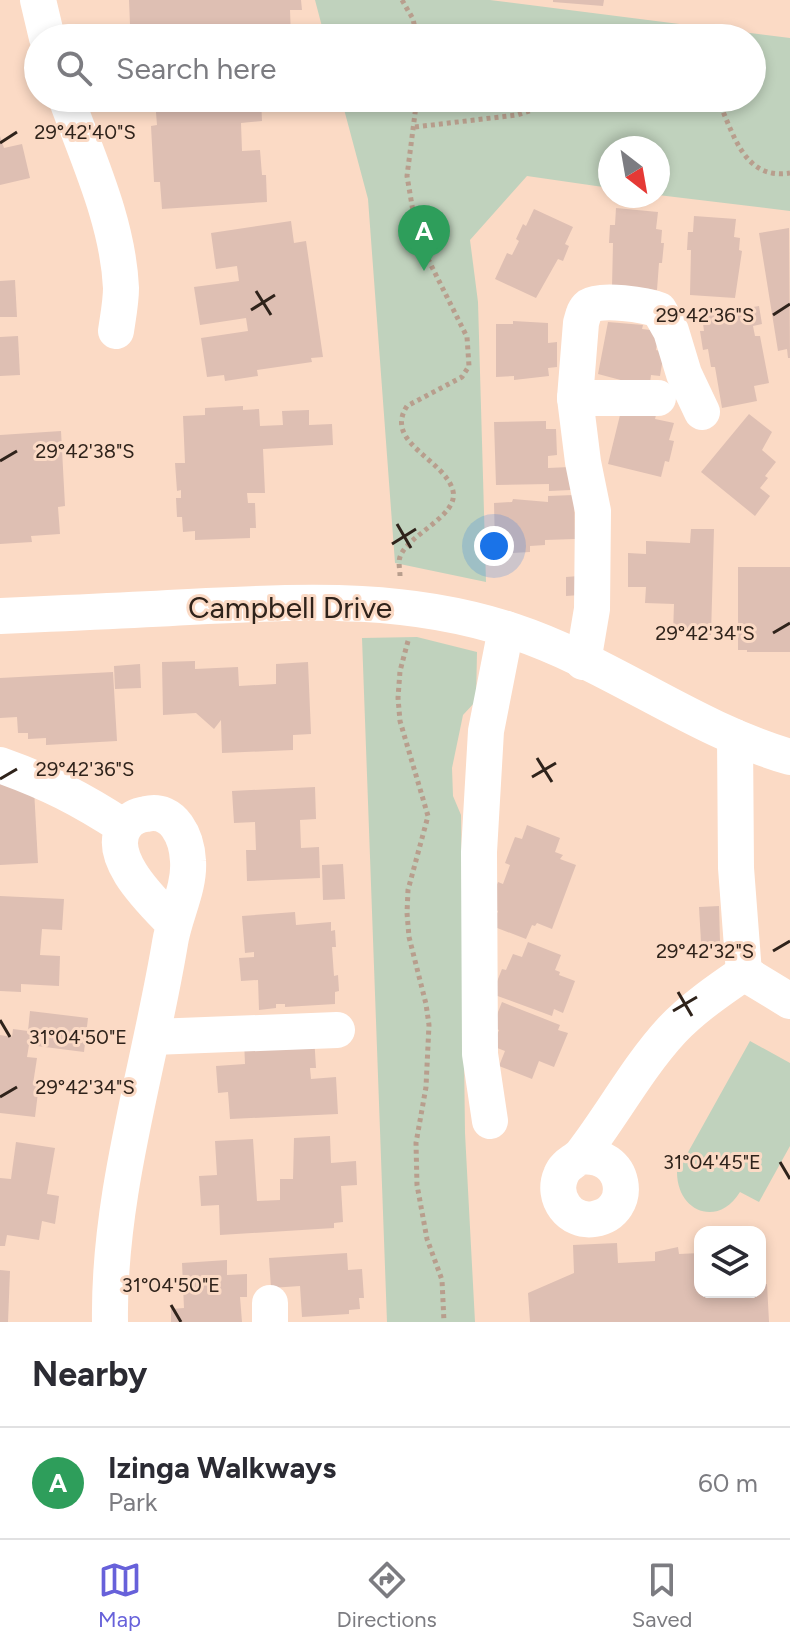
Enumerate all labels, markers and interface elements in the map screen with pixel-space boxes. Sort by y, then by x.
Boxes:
search box [24,24,766,112]
icon: search [52,46,96,90]
text: Search here [116,50,276,87]
text: 29°42'40"S [34,120,136,144]
north arrow [598,136,670,208]
pin: A [398,205,450,271]
text: 29°42'36"S [656,303,754,327]
text: 29°42'38"S [35,439,135,463]
your location [474,526,514,566]
street label: Campbell Drive [188,589,392,626]
text: 29°42'34"S [655,621,755,645]
text: 29°42'36"S [36,757,134,781]
text: 29°42'32"S [656,939,754,963]
text: 31°04'50"E [29,1025,127,1049]
text: 29°42'34"S [35,1075,135,1099]
text: 31°04'45"E [663,1150,761,1174]
map controls [694,1226,766,1298]
button: layers [694,1226,766,1298]
text: 31°04'50"E [122,1273,220,1297]
text: Nearby [32,1354,147,1395]
text: Izinga Walkways [108,1449,336,1486]
text: A [49,1467,67,1499]
text: 60 m [698,1467,758,1499]
text: Park [108,1486,157,1518]
tab: Map [98,1558,142,1633]
tab: Directions [337,1558,437,1633]
tab: Saved [632,1558,692,1633]

